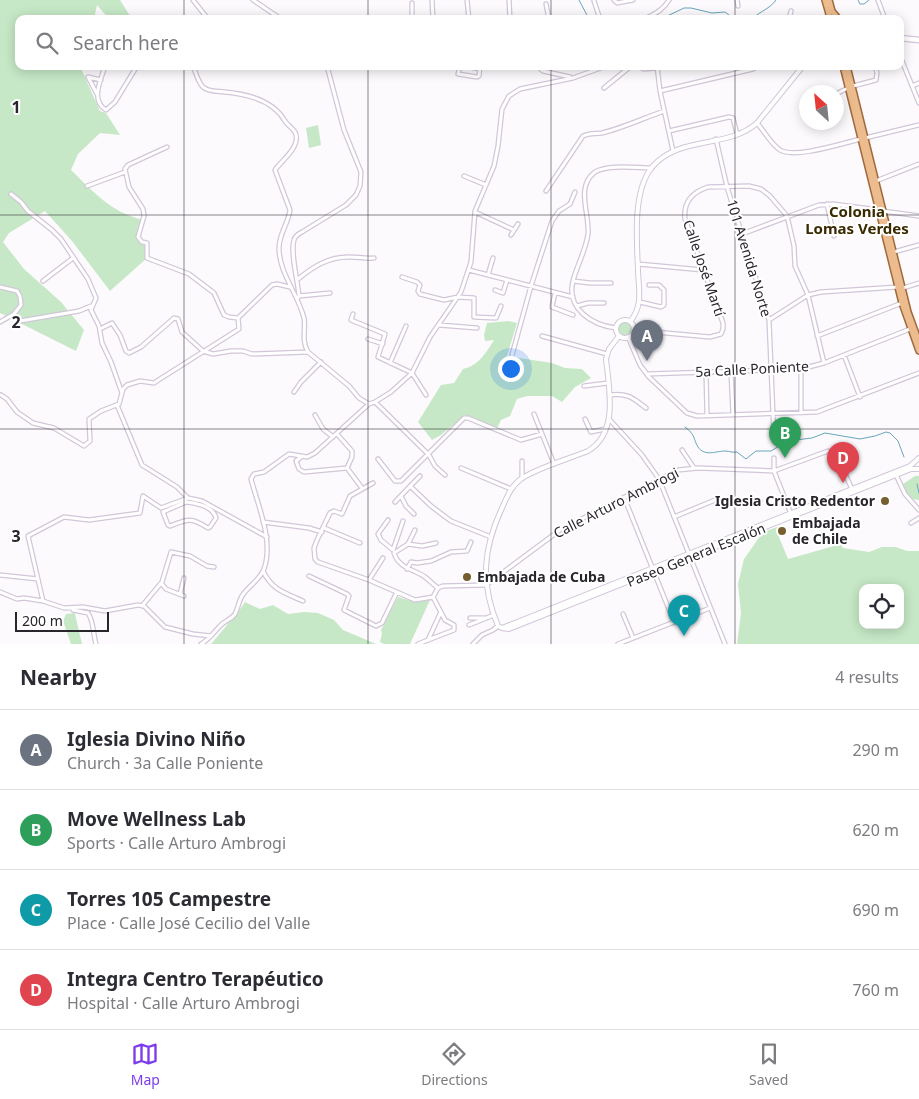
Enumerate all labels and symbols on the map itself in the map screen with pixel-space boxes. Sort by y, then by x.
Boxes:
north arrow [799,85,844,130]
text: 1 [11,96,21,118]
street label: 101 Avenida Norte [723,197,776,319]
district label: Colonia Lomas Verdes [805,201,909,238]
street label: Calle José Martí [679,217,730,319]
text: 2 [11,311,21,333]
pin: A [631,320,663,361]
your location [498,356,524,382]
street label: 5a Calle Poniente [695,356,809,381]
pin: B [769,417,801,458]
pin: D [827,442,859,483]
street label: Calle Arturo Ambrogi [550,463,682,542]
place label: Iglesia Cristo Redentor [715,491,876,510]
marker: Iglesia Cristo Redentor [879,495,891,507]
place label: Embajada de Chile [792,513,861,548]
street label: Paseo General Escalón [624,518,768,591]
text: 3 [11,525,21,547]
marker: Embajada de Chile [776,525,788,537]
place label: Embajada de Cuba [477,567,605,586]
marker: Embajada de Cuba [461,571,473,583]
pin: C [668,595,700,636]
scale bar [15,609,109,632]

